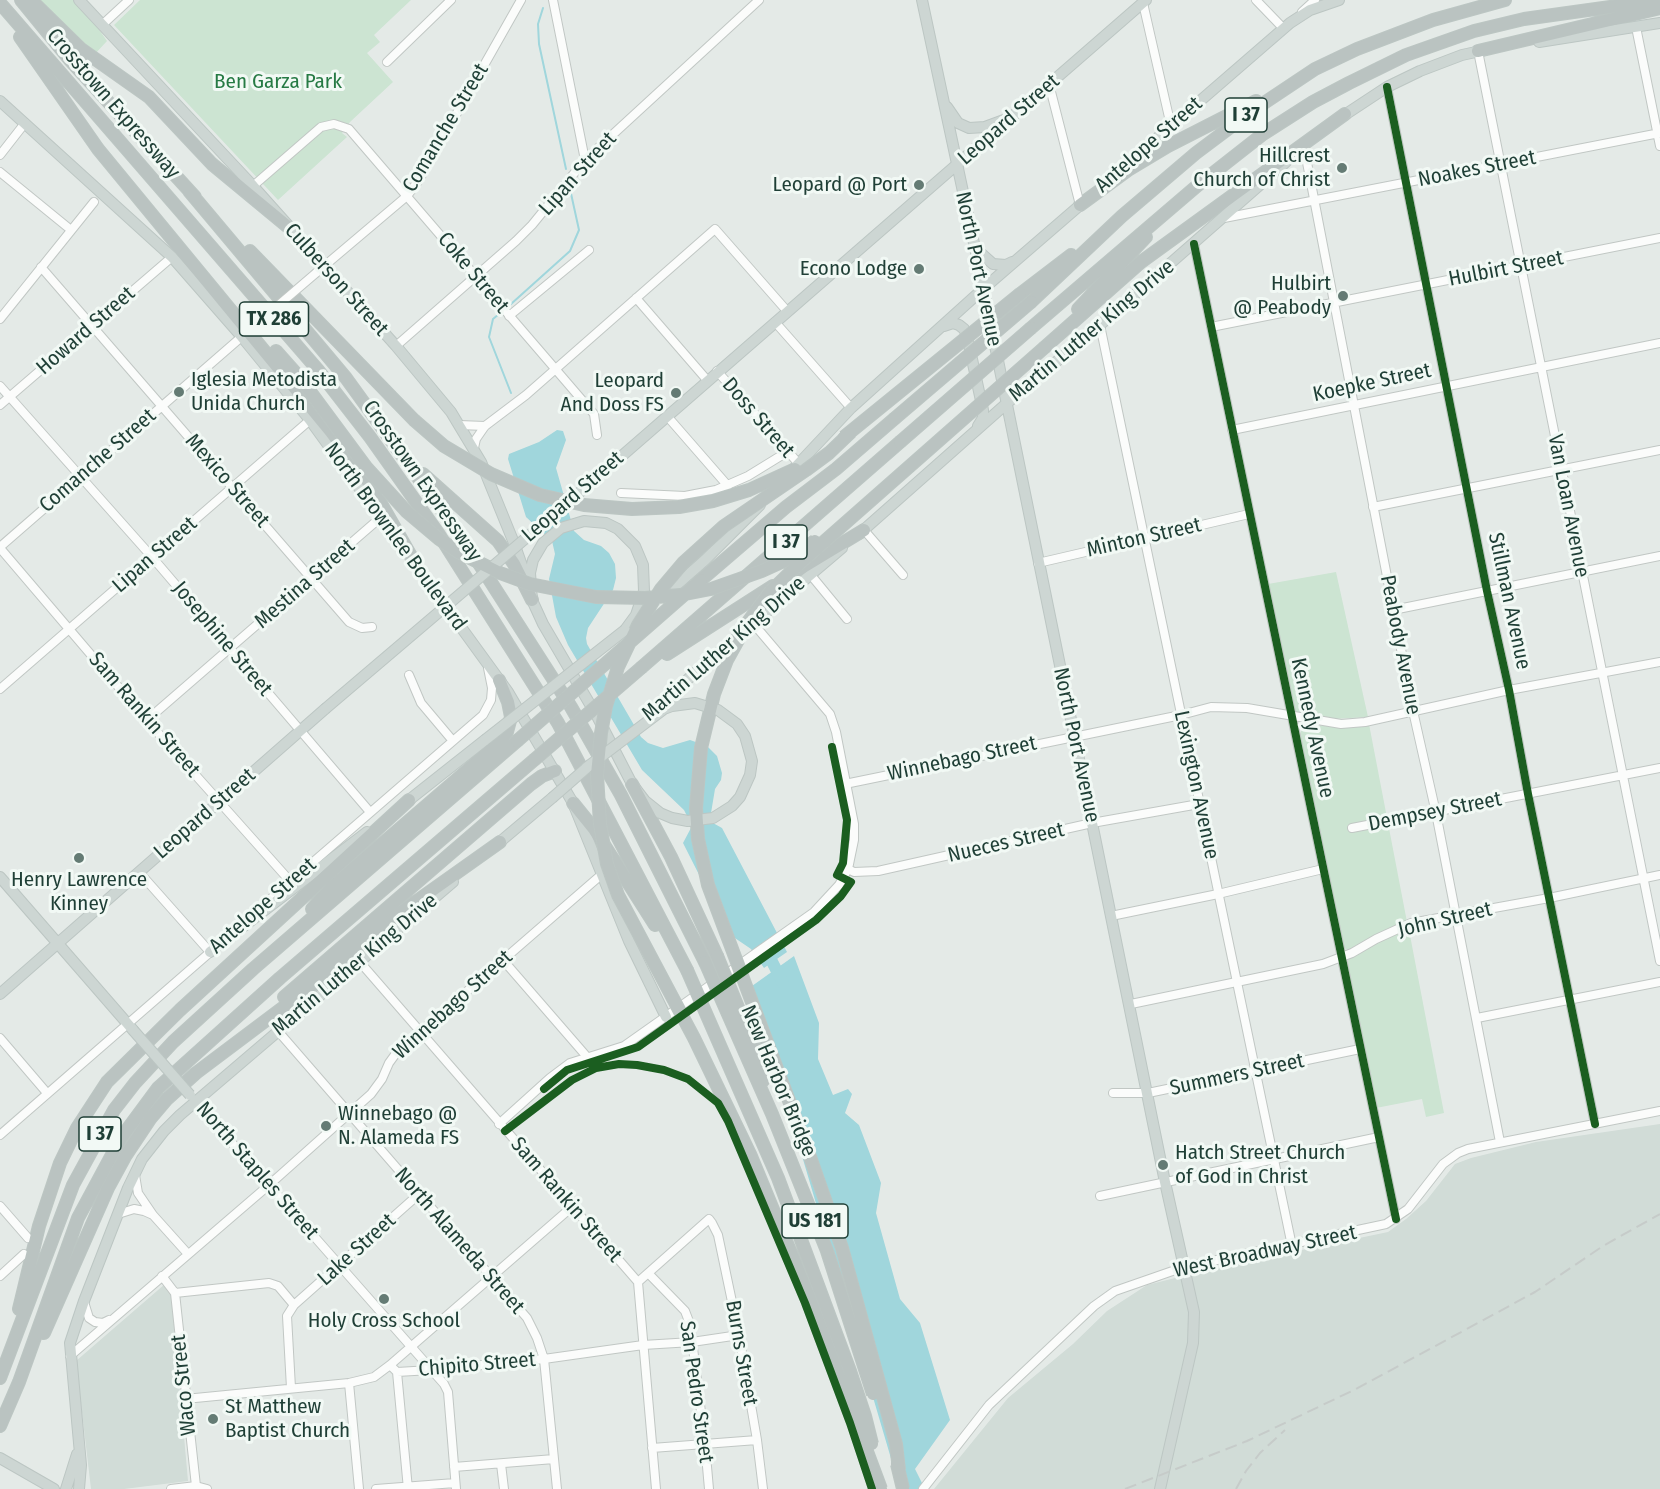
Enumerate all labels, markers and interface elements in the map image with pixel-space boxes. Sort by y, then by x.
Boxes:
street label: Crosstown Expressway [41,24,185,184]
street label: Comanche Street [398,59,494,197]
park label: Ben Garza Park [214,69,342,95]
street label: Leopard Street [953,69,1065,171]
street label: Antelope Street [1090,92,1208,198]
road number: I 37 [1225,98,1267,132]
street label: Lipan Street [534,127,622,221]
place label: Hillcrest Church of Christ [1193,143,1330,193]
street label: Noakes Street [1416,145,1538,193]
marker: Hillcrest Church of Christ [1335,161,1349,175]
place label: Leopard @ Port [773,172,907,198]
marker: Leopard @ Port [912,178,926,192]
street label: North Port Avenue [949,189,1007,349]
street label: Culberson Street [279,218,393,342]
street label: Coke Street [432,227,514,319]
street label: Hulbirt Street [1446,246,1566,292]
street label: Martin Luther King Drive [1004,255,1180,407]
place label: Econo Lodge [800,256,907,282]
marker: Econo Lodge [912,262,926,276]
place label: Hulbirt @ Peabody [1233,271,1331,321]
street label: Howard Street [32,281,140,381]
marker: Hulbirt @ Peabody [1336,289,1350,303]
road number: TX 286 [240,302,308,336]
street label: Koepke Street [1311,358,1433,408]
place label: Iglesia Metodista Unida Church [191,367,337,417]
place label: Leopard And Doss FS [561,368,664,418]
street label: Doss Street [716,373,800,463]
marker: Iglesia Metodista Unida Church [172,385,186,399]
marker: Leopard And Doss FS [669,386,683,400]
street label: Crosstown Expressway [357,396,487,566]
street label: Comanche Street [35,404,161,518]
street label: Mexico Street [179,429,275,533]
street label: Van Loan Avenue [1542,432,1594,580]
street label: North Brownlee Boulevard [318,438,472,636]
street label: Leopard Street [517,446,629,548]
street label: Lipan Street [108,512,202,598]
street label: Minton Street [1084,513,1204,563]
road number: I 37 [765,525,807,559]
street label: Stillman Avenue [1482,530,1536,672]
street label: Mestina Street [250,534,360,634]
street label: Martin Luther King Drive [637,571,811,727]
street label: Peabody Avenue [1374,573,1426,717]
street label: Josephine Street [167,577,277,701]
street label: Sam Rankin Street [83,647,205,783]
street label: Kennedy Avenue [1285,656,1339,800]
street label: North Port Avenue [1047,665,1105,825]
street label: Lexington Avenue [1168,708,1224,862]
street label: Winnebago Street [885,731,1039,787]
street label: Leopard Street [149,763,261,865]
street label: Dempsey Street [1366,787,1504,837]
street label: Nueces Street [945,817,1067,869]
marker: Henry Lawrence Kinney [72,851,86,865]
street label: Antelope Street [204,853,322,959]
place label: Henry Lawrence Kinney [11,867,147,917]
street label: Martin Luther King Drive [267,889,443,1041]
street label: John Street [1396,897,1494,943]
street label: Winnebago Street [388,945,518,1065]
street label: New Harbor Bridge [735,1002,821,1160]
street label: Summers Street [1168,1048,1306,1102]
street label: North Staples Street [190,1097,324,1245]
place label: Winnebago @ N. Alameda FS [338,1101,459,1151]
road number: I 37 [79,1117,121,1151]
marker: Winnebago @ N. Alameda FS [319,1119,333,1133]
street label: Sam Rankin Street [505,1132,627,1268]
place label: Hatch Street Church of God in Christ [1175,1140,1345,1190]
marker: Hatch Street Church of God in Christ [1156,1158,1170,1172]
street label: North Alameda Street [389,1163,529,1319]
road number: US 181 [782,1204,848,1238]
street label: Lake Street [313,1209,401,1291]
street label: West Broadway Street [1171,1220,1359,1284]
marker: Holy Cross School [377,1292,391,1306]
street label: Burns Street [719,1298,763,1408]
place label: Holy Cross School [308,1308,460,1334]
street label: San Pedro Street [674,1319,718,1465]
street label: Waco Street [166,1333,202,1437]
street label: Chipito Street [417,1347,537,1383]
place label: St Matthew Baptist Church [225,1394,350,1444]
marker: St Matthew Baptist Church [206,1412,220,1426]

